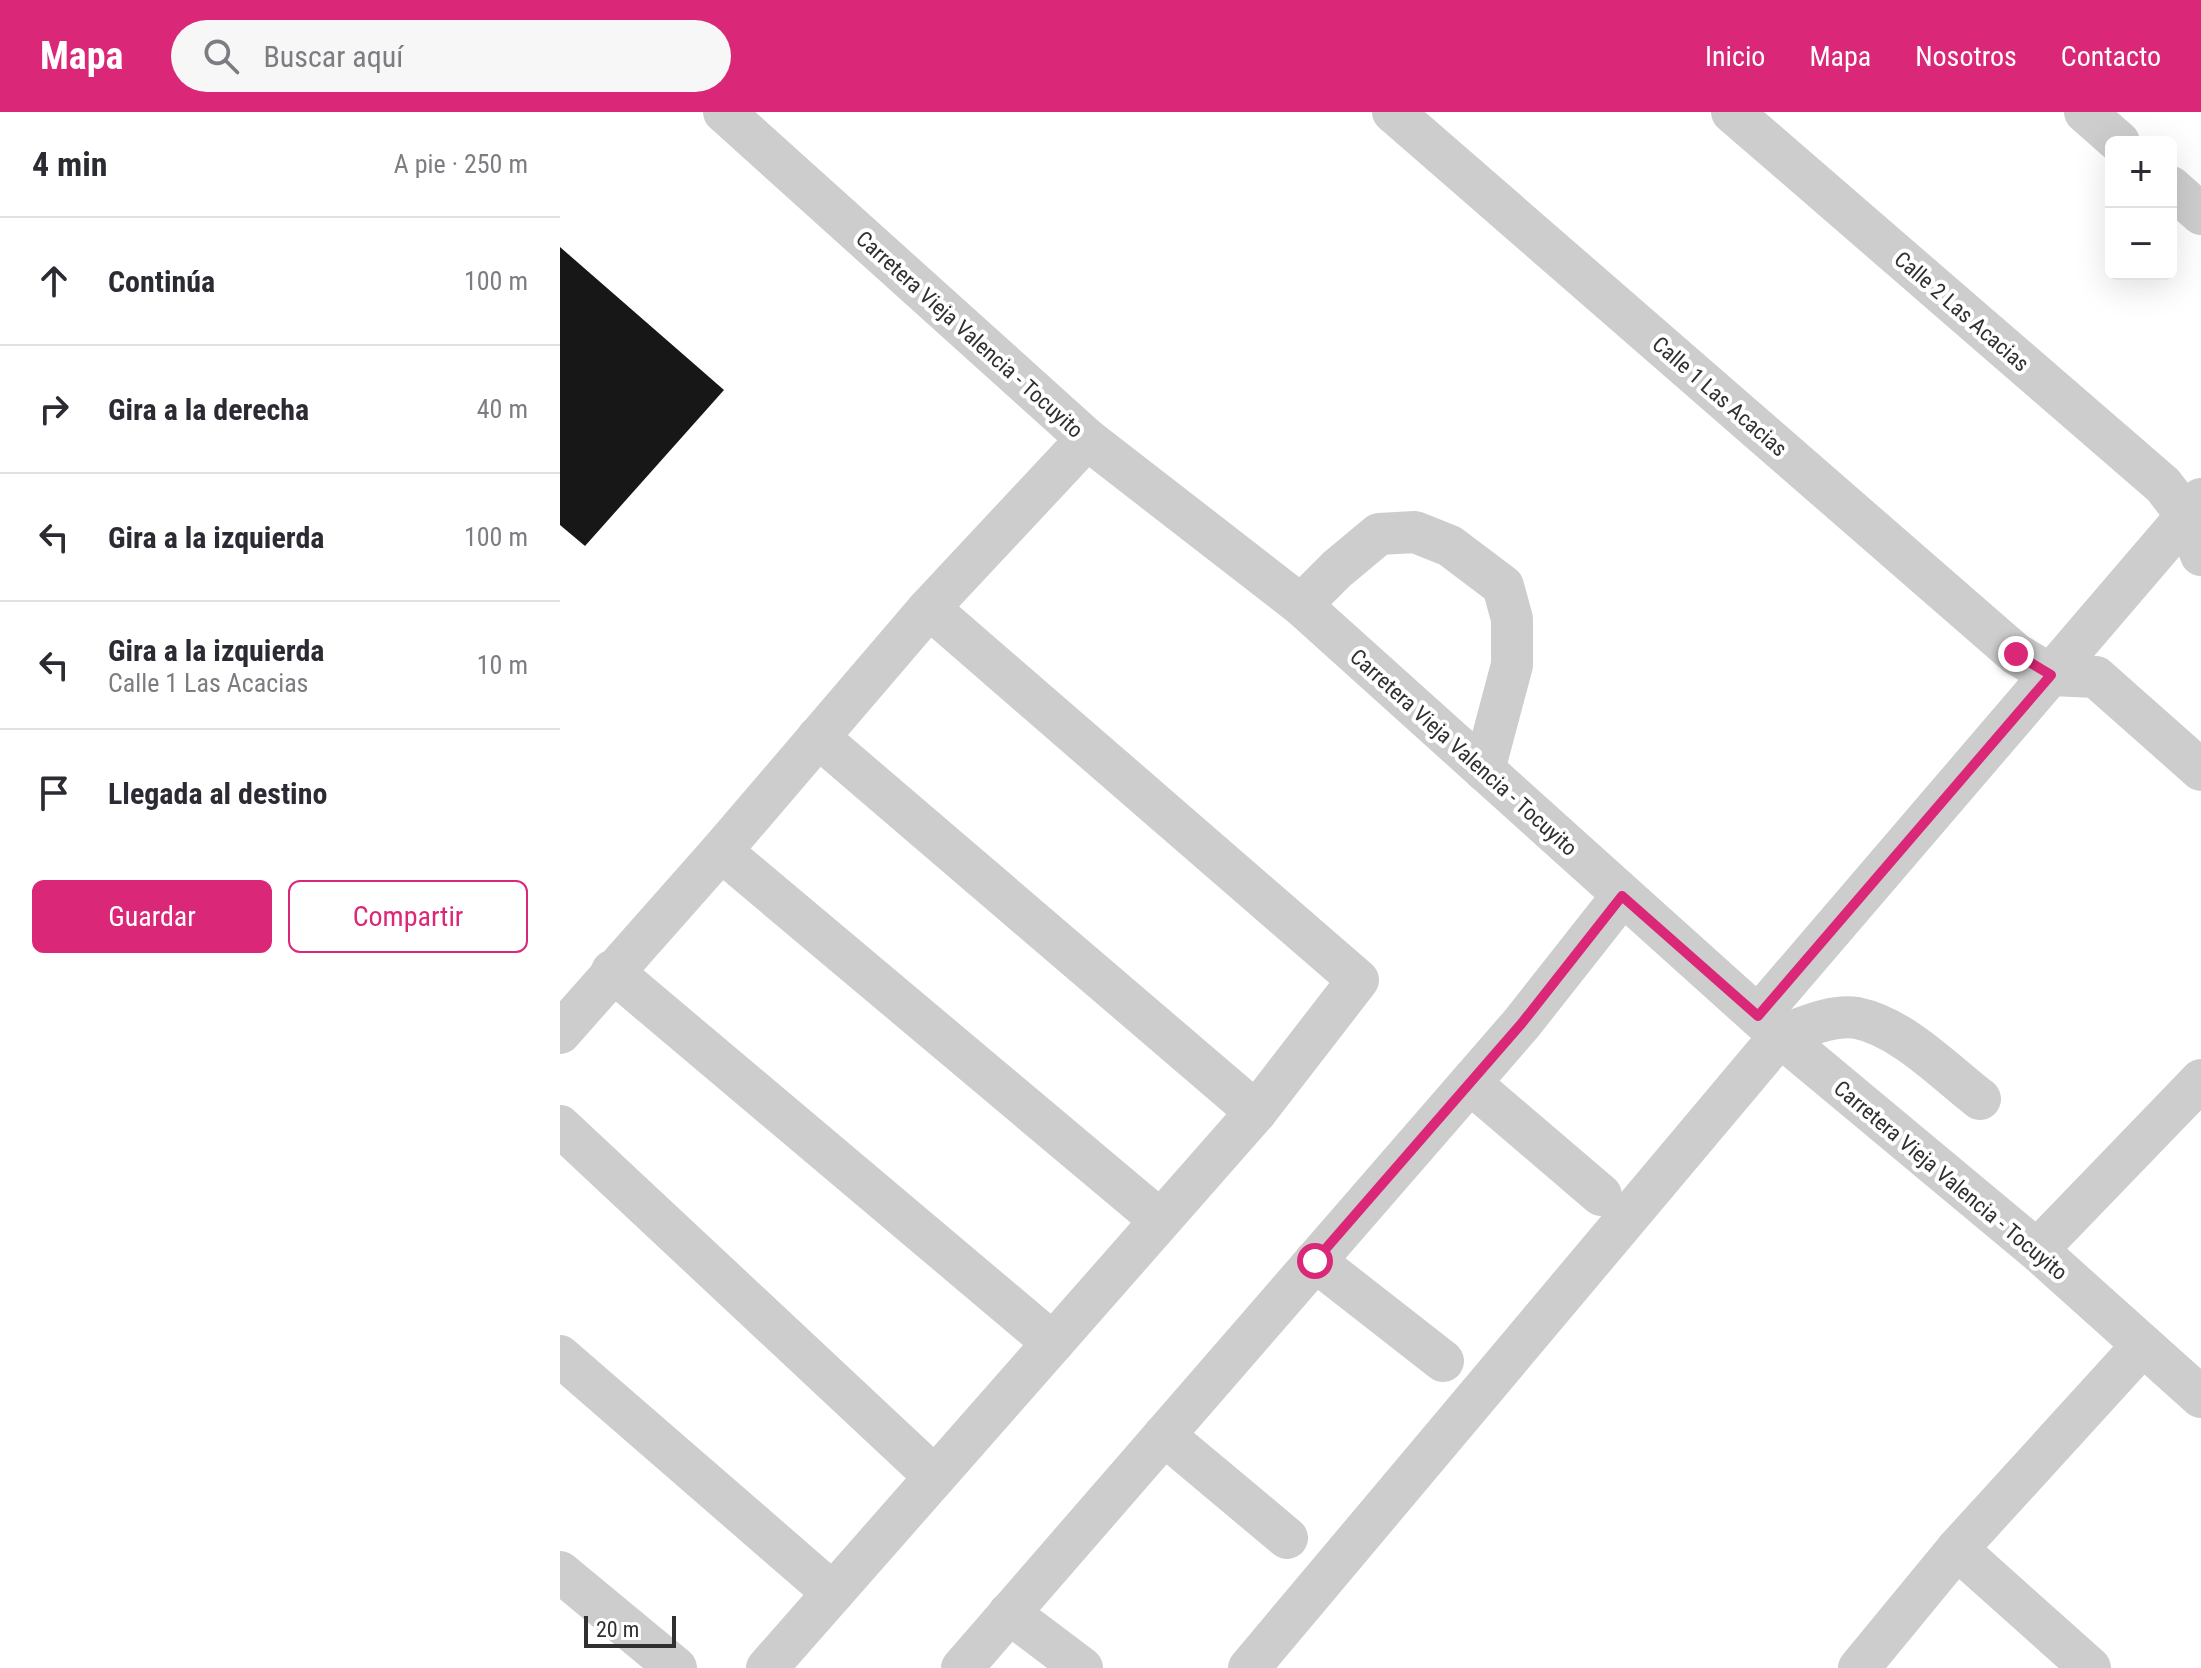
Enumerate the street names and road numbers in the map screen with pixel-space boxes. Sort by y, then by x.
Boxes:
street label: Carretera Vieja Valencia - Tocuyito [851,226,1088,443]
street label: Calle 2 Las Acacias [1889,246,2034,376]
street label: Calle 1 Las Acacias [1647,331,1792,461]
street label: Carretera Vieja Valencia - Tocuyito [1345,644,1582,861]
street label: Carretera Vieja Valencia - Tocuyito [1829,1076,2072,1285]

